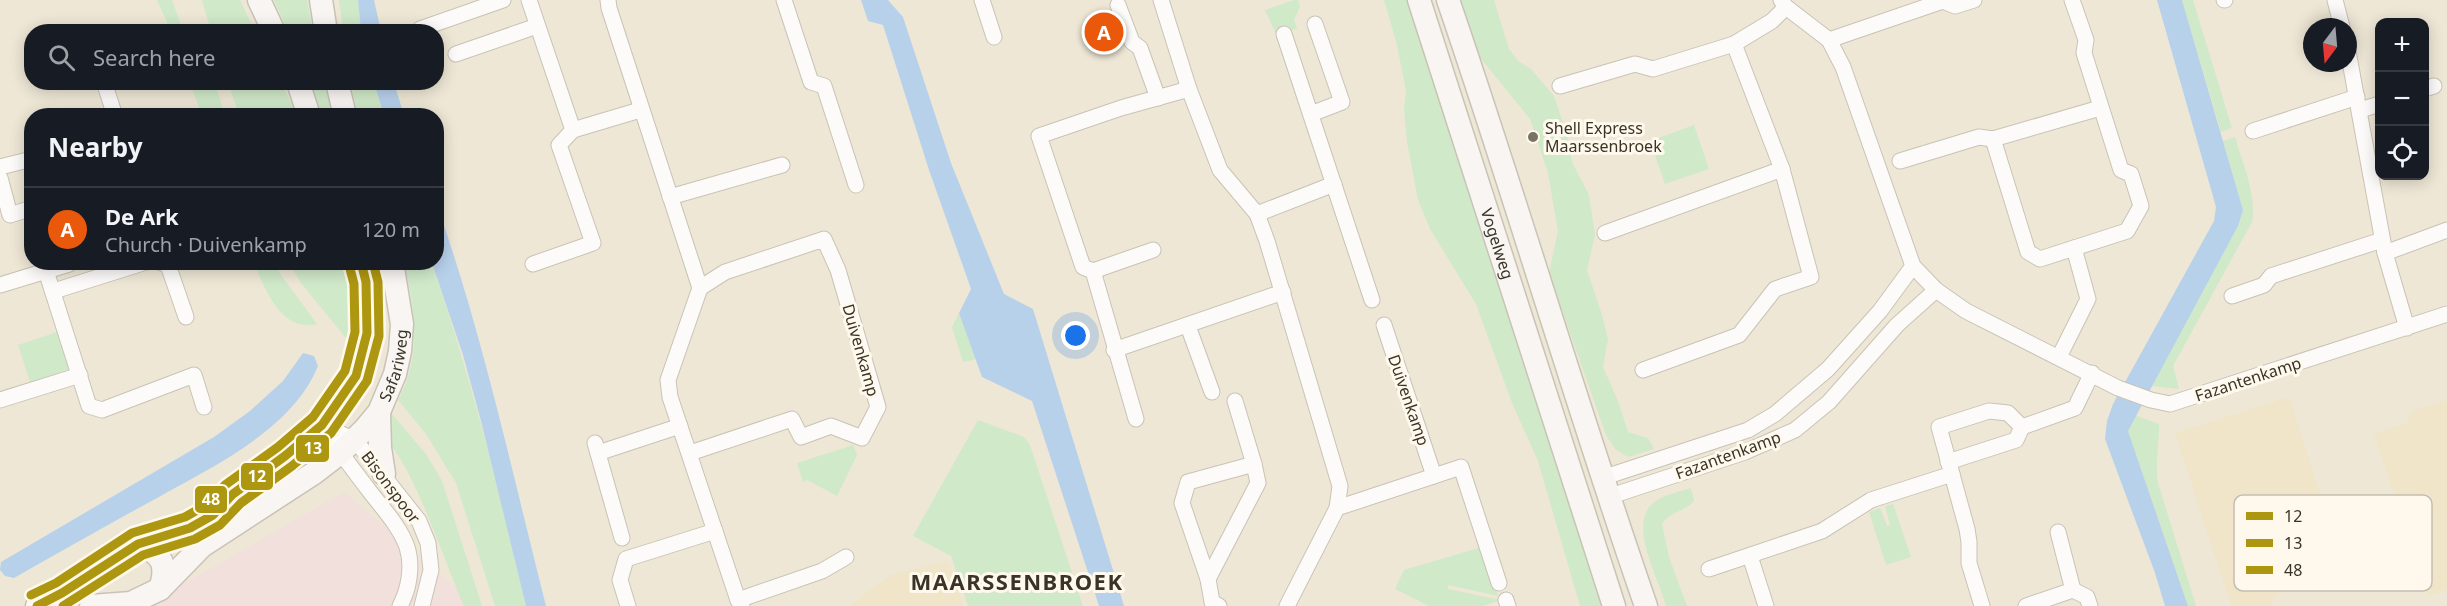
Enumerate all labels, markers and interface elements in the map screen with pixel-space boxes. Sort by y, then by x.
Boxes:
pin: A [1084,9,1124,54]
north arrow [2303,18,2357,72]
map controls [2375,18,2429,180]
button: + [2375,18,2429,72]
search box [24,24,444,90]
icon: search [45,41,78,74]
text: Search here [93,42,215,72]
button: − [2375,72,2429,126]
place label: Shell Express Maarssenbroek [1545,117,1662,157]
button: locate [2375,126,2429,180]
text: Nearby [48,129,143,165]
marker: Shell Express Maarssenbroek [1526,130,1540,144]
text: De Ark [105,201,179,231]
street label: Vogelweg [1476,205,1519,282]
text: A [61,216,74,243]
text: 120 m [362,216,420,243]
text: Church · Duivenkamp [105,231,307,258]
street label: Duivenkamp [837,301,885,399]
your location [1061,321,1090,350]
street label: Safariweg [374,328,413,405]
street label: Duivenkamp [1383,351,1435,449]
street label: Fazantenkamp [2192,351,2304,407]
street label: Fazantenkamp [1672,426,1784,484]
line badge: 13 [295,434,330,463]
text: 13 [304,437,322,459]
street label: Bisonspoor [357,446,426,528]
line badge: 12 [240,462,274,491]
text: 12 [248,465,266,487]
line badge: 48 [194,485,228,514]
text: 48 [202,488,220,510]
legend [2234,495,2432,591]
text: 12 [2284,505,2302,527]
text: 13 [2284,532,2302,554]
text: 48 [2284,559,2302,581]
district label: MAARSSENBROEK [911,566,1123,596]

